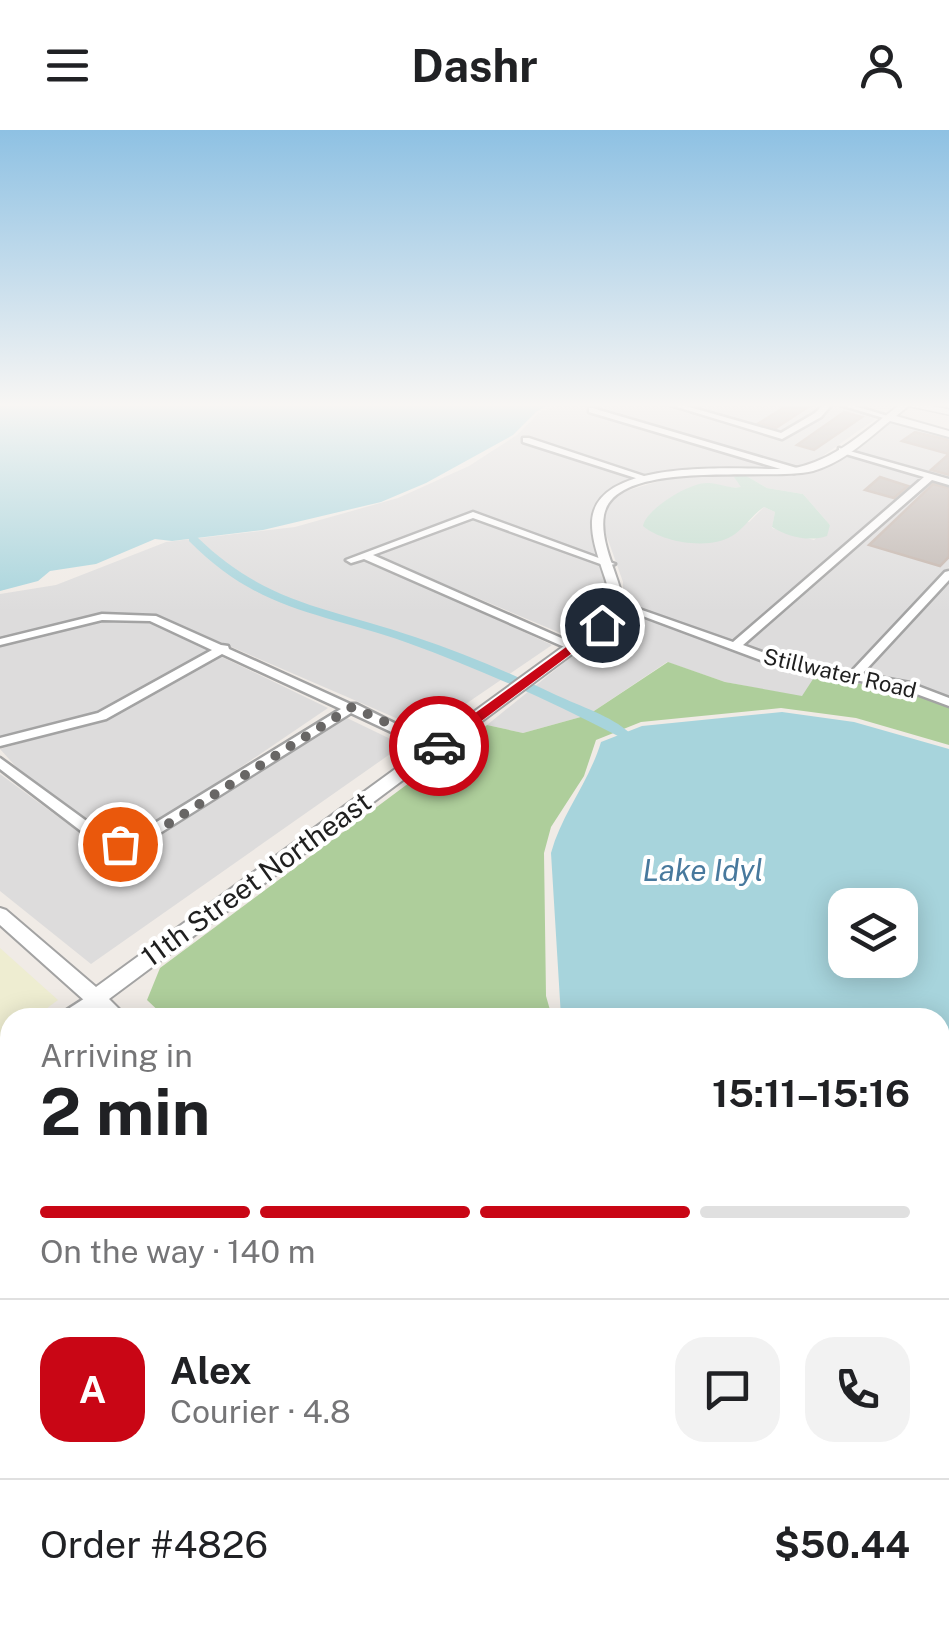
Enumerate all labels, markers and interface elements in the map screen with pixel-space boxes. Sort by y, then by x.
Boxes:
icon: menu [40,38,95,93]
icon: person [854,38,909,93]
text: Dashr [411,39,538,92]
pin [560,583,645,668]
icon: home [575,598,630,653]
street label: Stillwater Road [761,643,919,703]
courier [389,696,489,796]
icon: car [412,719,467,774]
street label: 11th Street Northeast [135,784,377,973]
pin [78,802,163,887]
icon: bag [93,817,148,872]
water label: Lake Idyl [643,852,763,888]
map controls [828,888,918,978]
button: layers [828,888,918,978]
text: Arriving in [40,1037,193,1074]
text: 15:11–15:16 [712,1071,910,1116]
text: 2 min [40,1073,210,1150]
text: On the way · 140 m [40,1233,316,1270]
button: chat [675,1337,780,1442]
button: phone [805,1337,910,1442]
text: Alex [170,1348,252,1393]
text: A [79,1367,106,1412]
text: Courier · 4.8 [170,1393,351,1430]
text: Order #4826 [40,1522,268,1567]
text: $50.44 [774,1522,910,1567]

